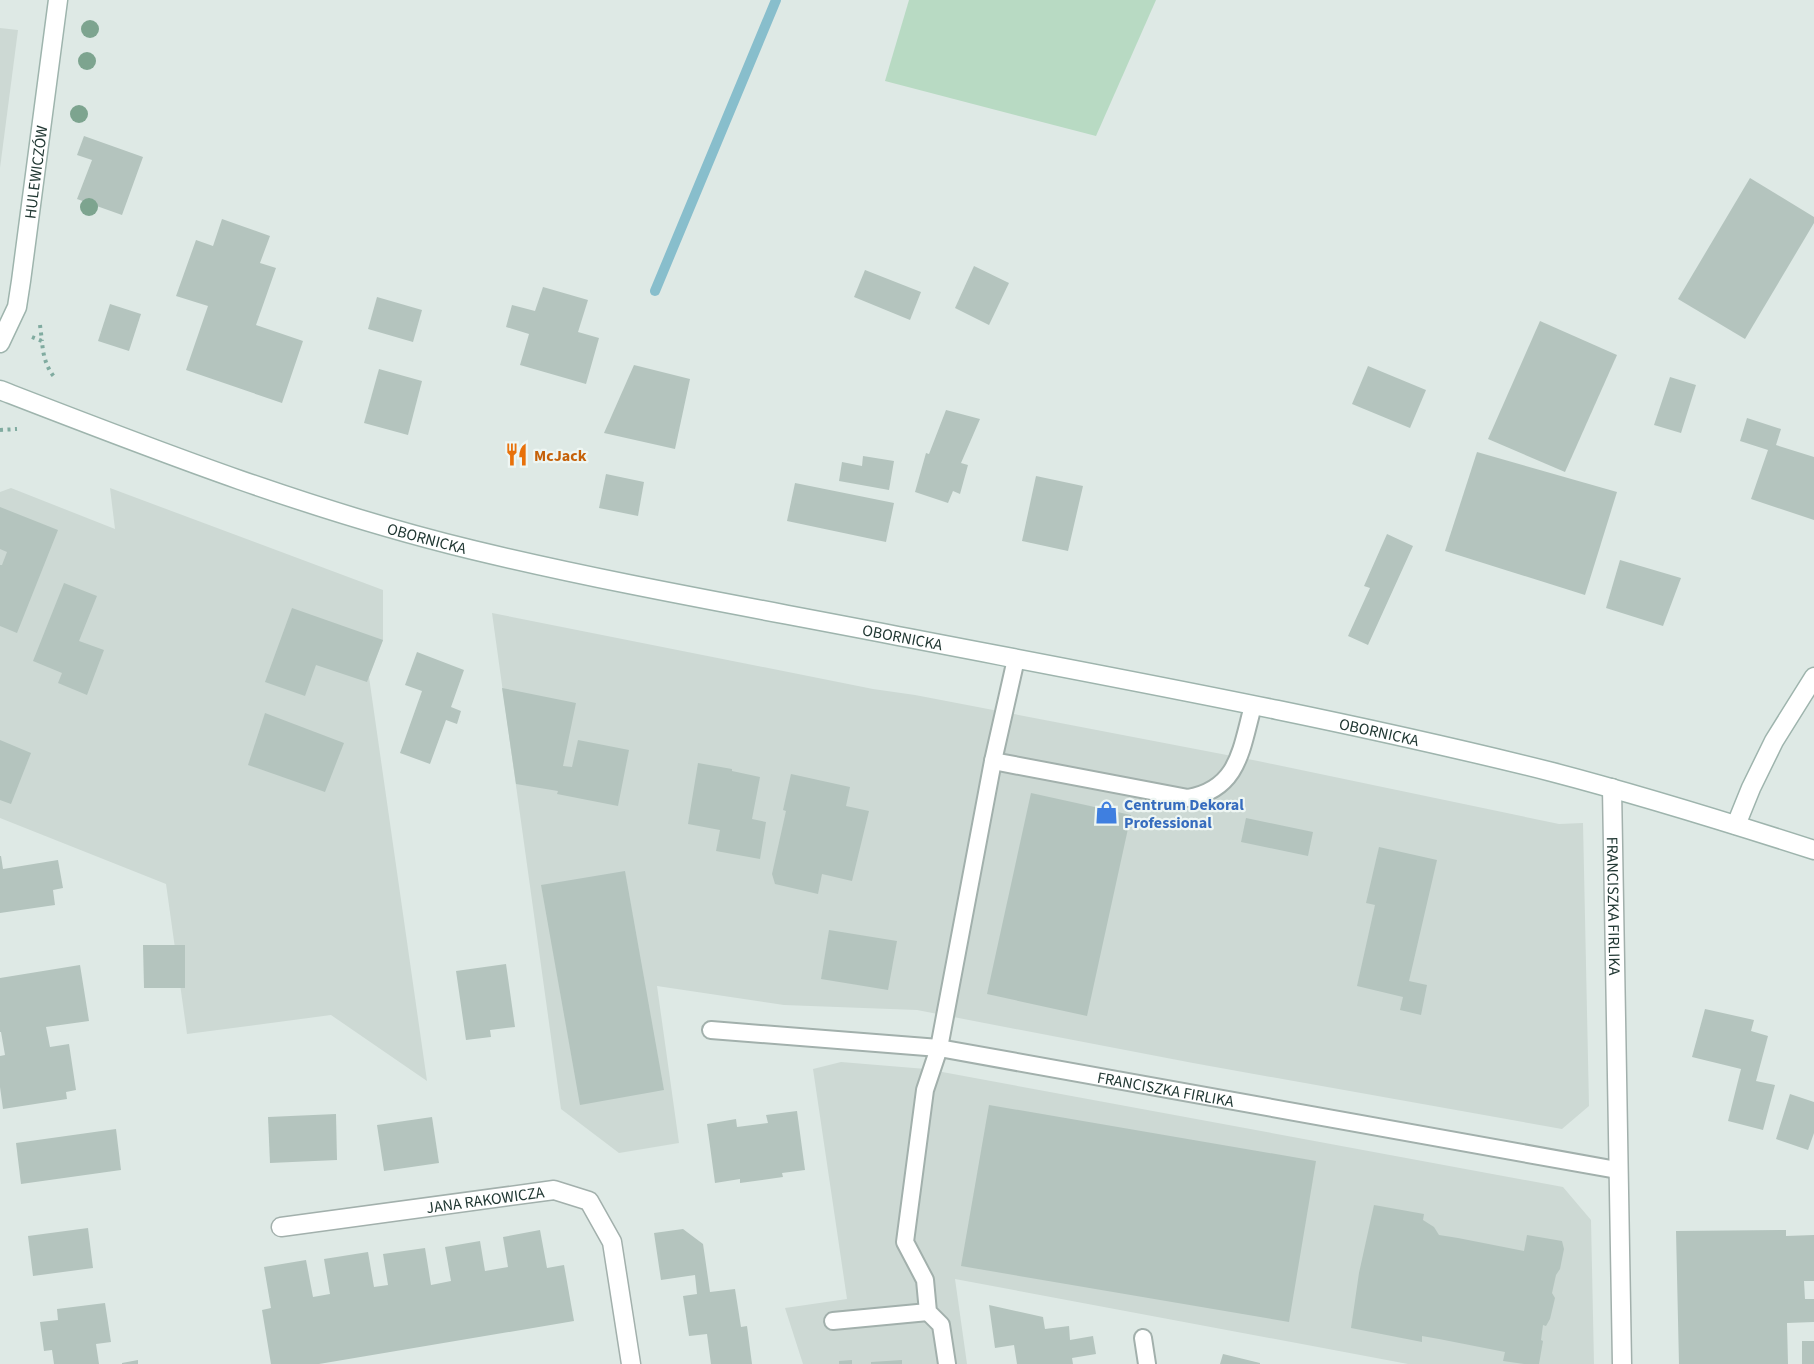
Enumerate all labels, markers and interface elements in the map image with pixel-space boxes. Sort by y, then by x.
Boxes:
street label: HULEWICZÓW [19,124,53,220]
restaurant icon: McJack [503,442,529,468]
place label: McJack [534,445,587,467]
street label: OBORNICKA [384,518,469,560]
street label: OBORNICKA [860,619,945,656]
street label: OBORNICKA [1337,713,1421,752]
place label: Centrum Dekoral Professional [1124,794,1244,834]
shop icon: Centrum Dekoral Professional [1093,800,1119,826]
street label: FRANCISZKA FIRLIKA [1601,837,1625,976]
street label: FRANCISZKA FIRLIKA [1095,1067,1236,1113]
street label: JANA RAKOWICZA [425,1181,546,1219]

